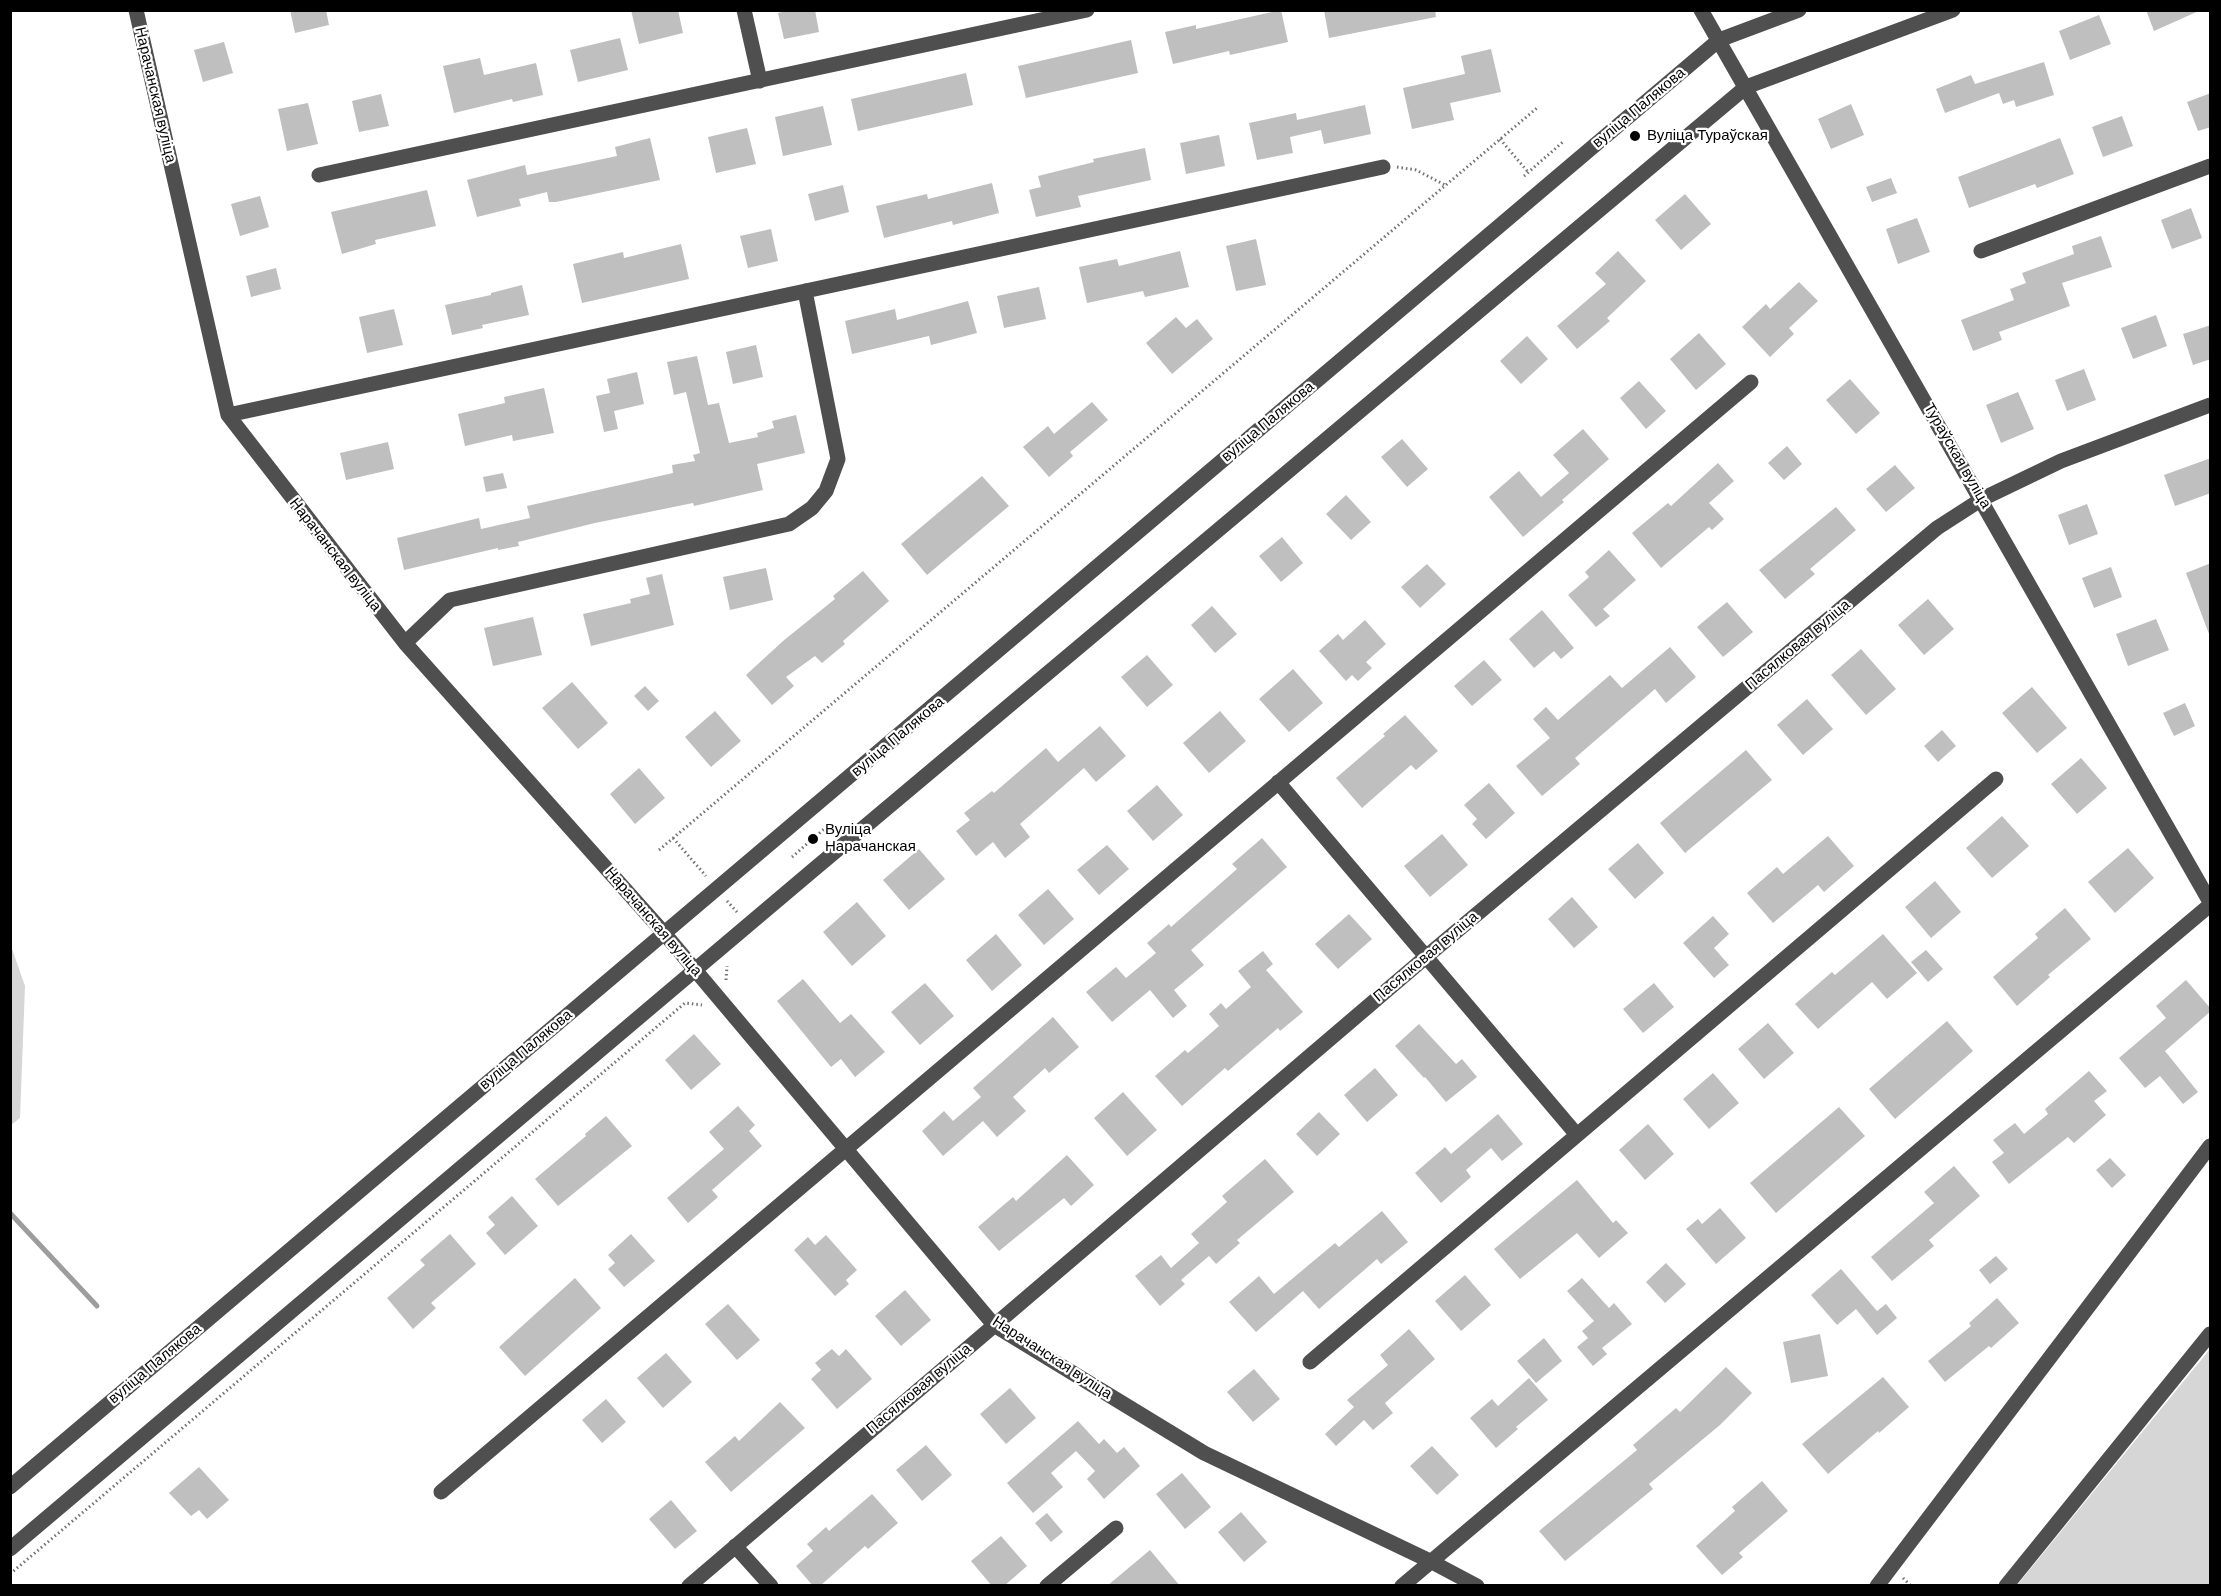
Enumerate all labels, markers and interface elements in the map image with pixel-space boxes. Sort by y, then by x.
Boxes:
street label: Нарачанская вуліца [131,25,179,165]
street label: вуліца Палякова [1589,64,1689,152]
place label: Вуліца Тураўская [1647,127,1768,145]
marker: Вуліца Тураўская [1628,129,1642,143]
street label: вуліца Палякова [1218,378,1318,466]
street label: Тураўская вуліца [1920,400,1994,512]
street label: Нарачанская вуліца [285,495,385,615]
street label: Пасялковая вуліца [1742,596,1854,694]
street label: вуліца Палякова [848,693,948,781]
place label: Вуліца Нарачанская [825,821,916,856]
marker: Вуліца Нарачанская [806,832,820,846]
street label: Нарачанская вуліца [601,864,705,980]
street label: Пасялковая вуліца [1370,908,1482,1006]
street label: вуліца Палякова [476,1006,576,1094]
street label: Нарачанская вуліца [989,1313,1115,1403]
street label: вуліца Палякова [105,1320,205,1408]
street label: Пасялковая вуліца [863,1340,975,1438]

